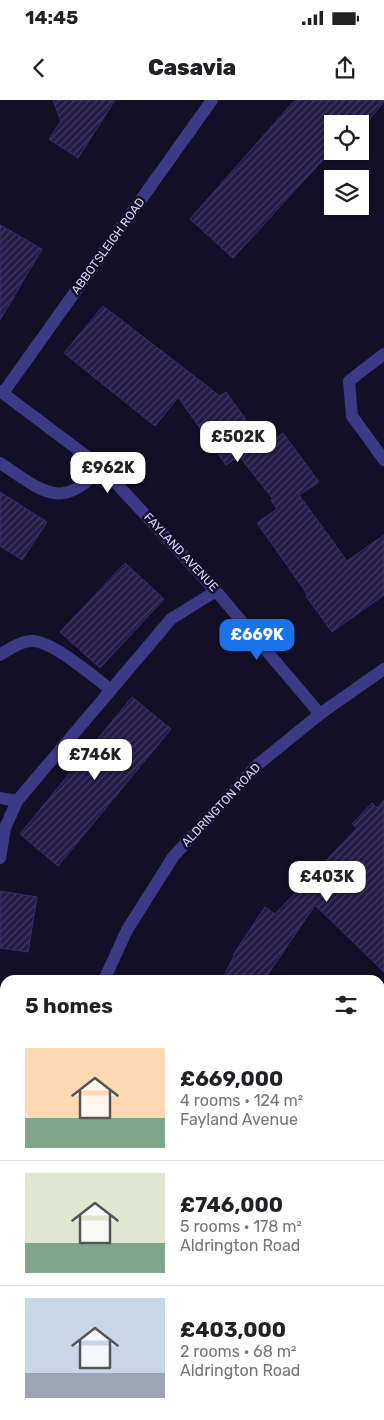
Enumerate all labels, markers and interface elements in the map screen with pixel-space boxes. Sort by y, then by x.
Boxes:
text: 14:45 [25,6,78,29]
icon: back [25,54,53,82]
text: Casavia [148,54,236,81]
icon: share [331,54,359,82]
map controls [324,115,369,215]
button: locate [324,115,369,160]
button: layers [324,170,369,215]
street label: ABBOTSLEIGH ROAD [68,195,148,297]
pin: £502K [203,420,273,463]
text: £502K [211,427,265,446]
pin: £962K [73,452,143,494]
text: £962K [81,458,135,477]
street label: FAYLAND AVENUE [141,510,221,594]
pin: £669K [222,618,292,661]
text: £669K [230,625,284,644]
pin: £746K [60,738,130,781]
text: £746K [69,745,121,764]
street label: ALDRINGTON ROAD [179,760,263,850]
pin: £403K [292,860,362,903]
text: £403K [300,867,354,886]
icon: filters [332,991,360,1019]
text: 5 homes [25,993,113,1018]
text: £669,000 [180,1066,283,1091]
icon: home [65,1068,125,1128]
text: 4 rooms · 124 m² [180,1091,303,1110]
text: Fayland Avenue [180,1110,298,1129]
text: £746,000 [180,1192,283,1217]
icon: home [65,1193,125,1253]
text: 5 rooms · 178 m² [180,1217,302,1236]
text: Aldrington Road [180,1236,300,1255]
text: £403,000 [180,1317,286,1342]
icon: home [65,1318,125,1378]
text: 2 rooms · 68 m² [180,1342,297,1361]
text: Aldrington Road [180,1361,300,1380]

